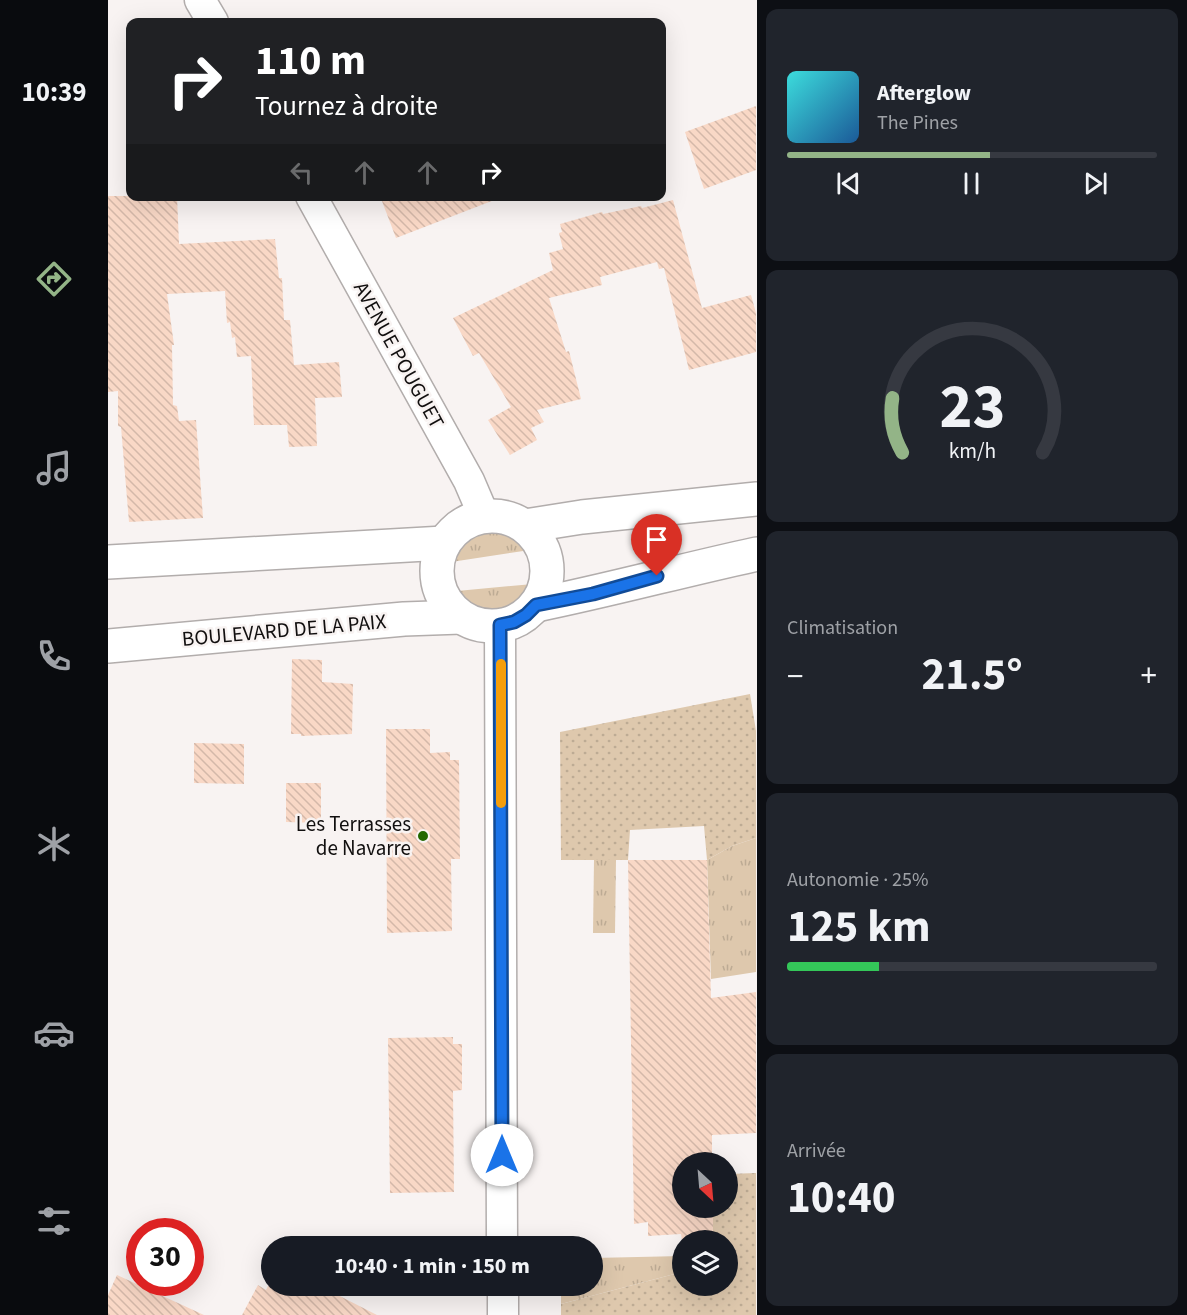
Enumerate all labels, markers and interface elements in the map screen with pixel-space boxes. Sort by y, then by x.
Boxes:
text: 110 m [255,31,366,91]
icon: right [156,42,234,120]
text: 10:39 [21,73,87,112]
text: Afterglow [877,77,971,109]
text: Tournez à droite [255,87,438,126]
text: The Pines [877,109,958,137]
icon: left [285,156,318,189]
icon: ahead [348,156,381,189]
icon: ahead [411,156,444,189]
icon: right [474,156,507,189]
icon: previous [832,167,865,200]
icon: pause [955,167,988,200]
icon: next [1079,167,1112,200]
icon: directions [33,258,75,300]
street label: AVENUE POUGUET [346,276,452,434]
text: 23 [939,363,1005,452]
text: km/h [948,437,996,468]
icon: music [33,447,75,489]
pin [631,514,682,576]
icon: arrive [640,523,673,556]
street label: BOULEVARD DE LA PAIX [181,606,388,654]
text: Climatisation [787,614,898,642]
icon: phone [33,635,75,677]
text: 21.5° [921,643,1023,707]
text: − [787,653,803,700]
text: + [1141,653,1157,700]
place label: Les Terrasses de Navarre [296,809,411,863]
icon: climate [33,823,75,865]
marker: Les Terrasses de Navarre [416,829,430,843]
text: Autonomie · 25% [787,866,928,894]
text: 125 km [787,895,931,959]
icon: car [33,1012,75,1054]
position arrow [470,1123,534,1187]
text: Arrivée [787,1137,846,1165]
north arrow [672,1152,738,1218]
map controls [672,1152,738,1296]
text: 10:40 [787,1166,896,1230]
icon: filters [33,1200,75,1242]
speed limit sign: 30 [126,1218,204,1296]
button: layers [672,1230,738,1296]
text: 10:40 · 1 min · 150 m [334,1250,530,1282]

